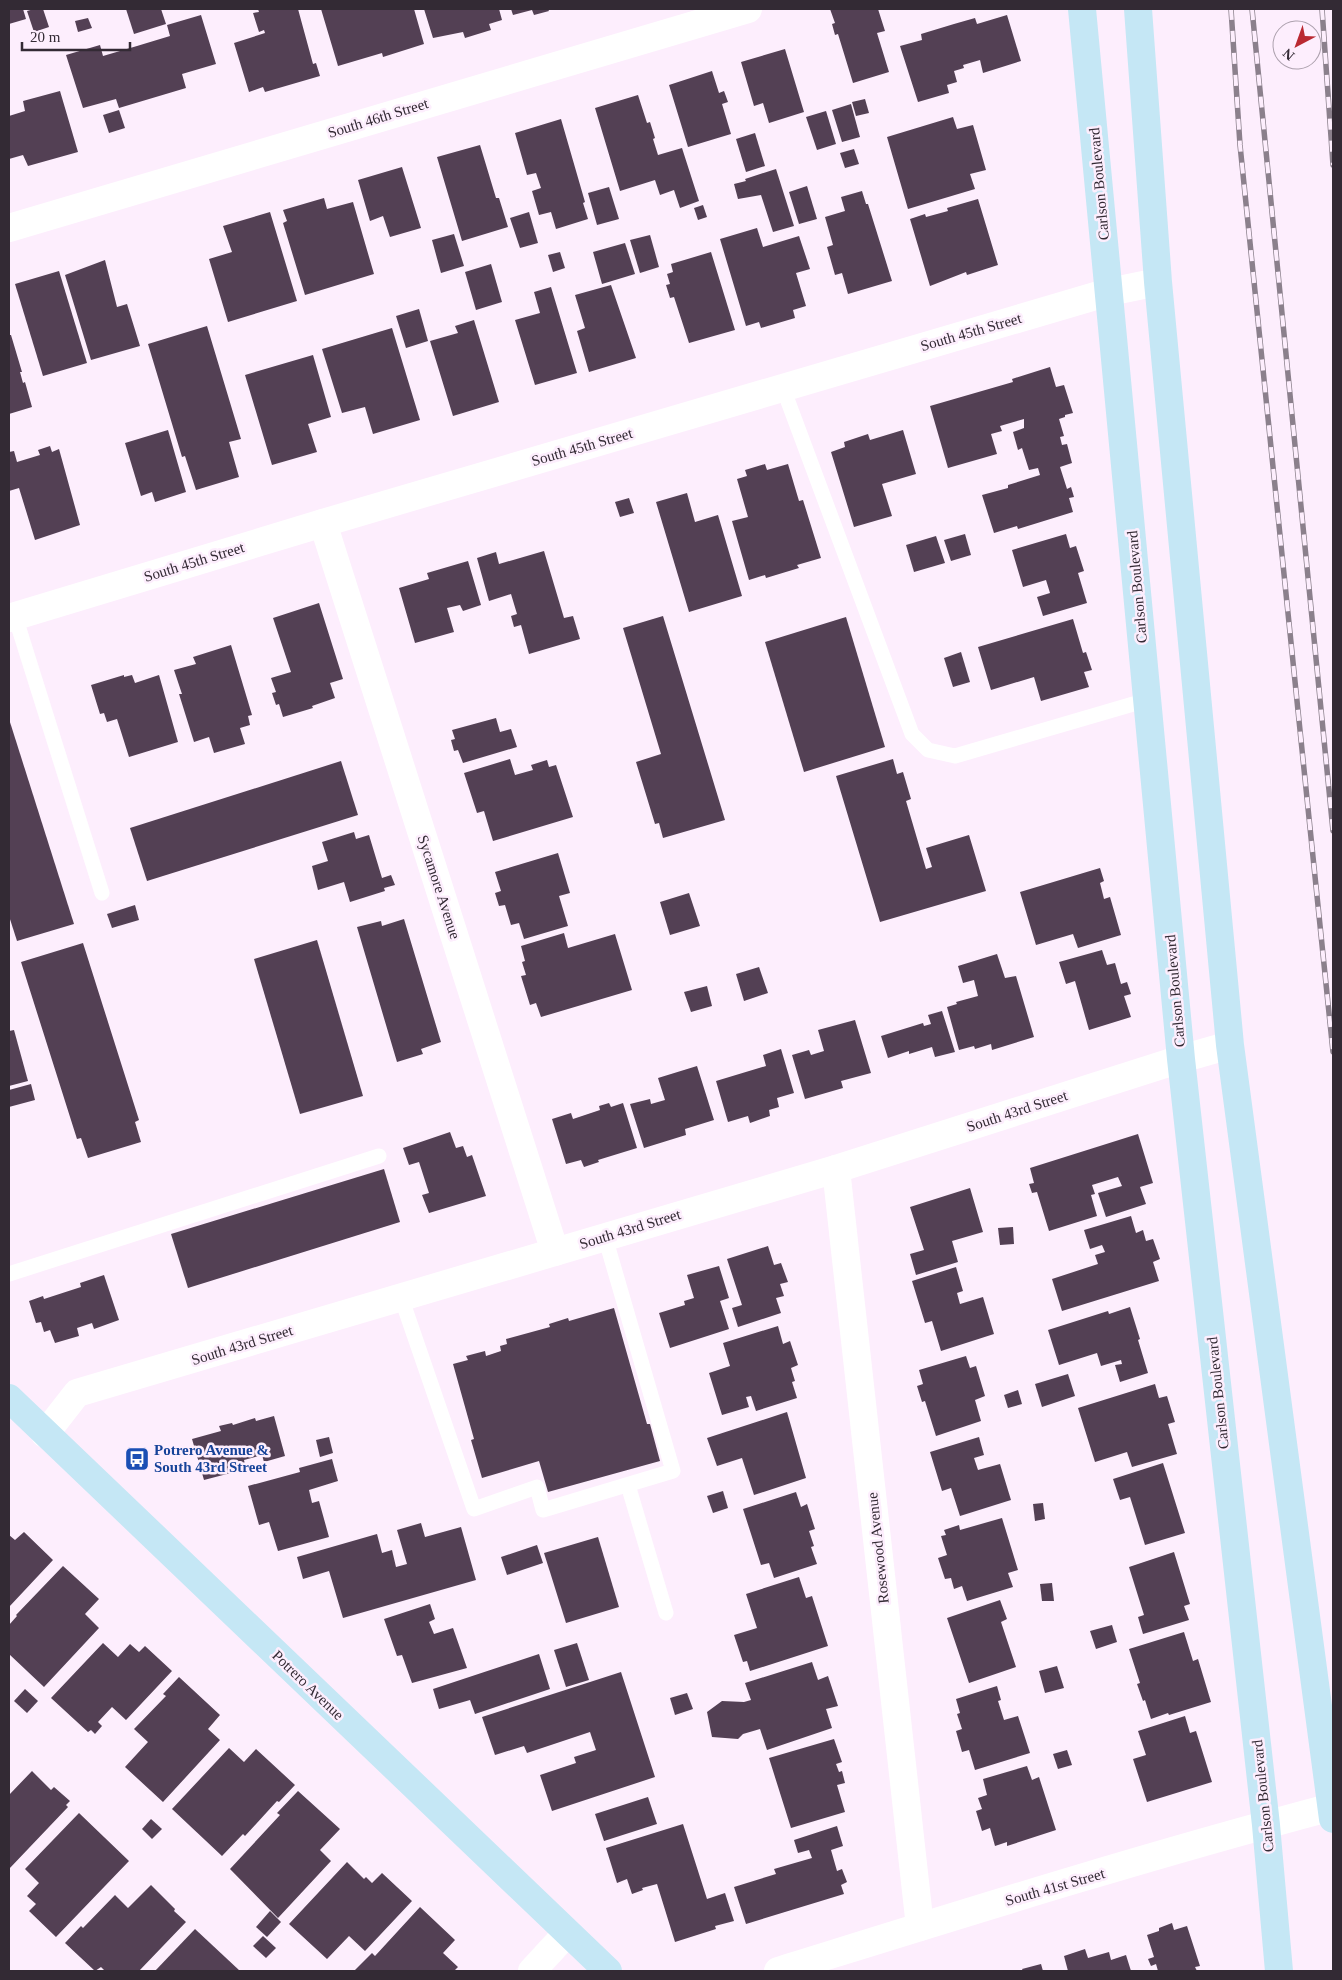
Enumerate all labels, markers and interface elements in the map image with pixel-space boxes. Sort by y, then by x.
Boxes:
scale bar [22,20,130,52]
north arrow [1272,20,1322,70]
text: 20 m [30,29,61,45]
text: N [1280,45,1298,63]
street label: South 46th Street [326,95,431,141]
street label: Carlson Boulevard [1086,127,1112,241]
street label: South 45th Street [919,310,1024,354]
street label: South 45th Street [530,425,635,469]
street label: Carlson Boulevard [1124,530,1150,644]
street label: South 45th Street [142,539,247,585]
street label: Sycamore Avenue [415,833,463,941]
street label: Carlson Boulevard [1162,934,1188,1048]
street label: South 43rd Street [965,1087,1070,1135]
street label: South 43rd Street [577,1206,683,1252]
street label: South 43rd Street [189,1322,295,1368]
street label: Carlson Boulevard [1204,1336,1232,1450]
place label: Potrero Avenue & South 43rd Street [154,1442,269,1475]
bus stop icon: Potrero Avenue & South 43rd Street [124,1446,150,1472]
street label: Rosewood Avenue [864,1491,892,1604]
street label: Potrero Avenue [269,1647,347,1723]
street label: Carlson Boulevard [1249,1739,1277,1853]
street label: South 41st Street [1004,1865,1107,1909]

